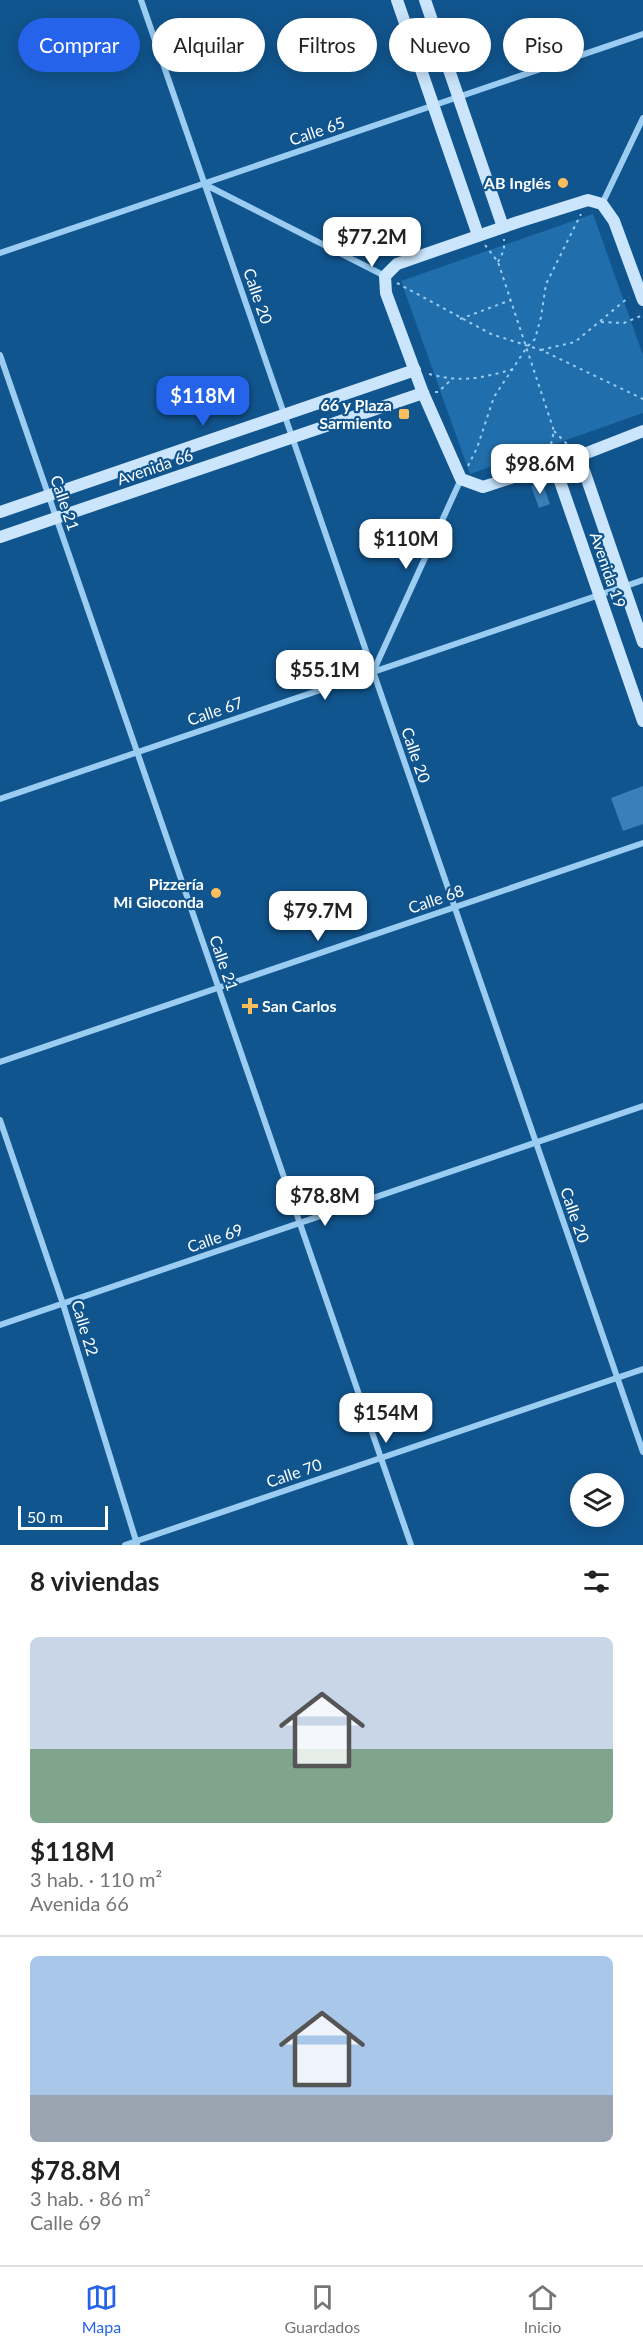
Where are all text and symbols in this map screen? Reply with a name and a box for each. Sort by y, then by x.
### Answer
chip: Comprar [18,18,140,72]
chip: Alquilar [152,18,265,72]
chip: Filtros [277,18,377,72]
chip: Nuevo [389,18,491,72]
chip: Piso [503,18,584,72]
street label: Calle 65 [287,112,347,149]
place label: AB Inglés [483,173,551,192]
marker: AB Inglés [556,176,570,190]
pin: $77.2M [323,217,421,268]
text: $77.2M [337,224,407,248]
street label: Calle 20 [240,266,277,326]
pin: $118M [161,376,245,427]
text: $118M [170,383,236,407]
place label: 66 y Plaza Sarmiento [319,395,392,432]
marker: 66 y Plaza Sarmiento [397,407,411,421]
pin: $98.6M [491,444,589,495]
street label: Avenida 66 [114,445,195,488]
text: $98.6M [505,451,575,475]
street label: Calle 21 [47,473,84,533]
pin: $110M [364,519,448,570]
text: $110M [373,526,439,550]
street label: Avenida 19 [587,529,630,610]
pin: $55.1M [276,650,374,701]
text: $55.1M [290,657,360,681]
street label: Calle 67 [185,692,245,729]
street label: Calle 20 [398,725,435,785]
place label: Pizzería Mi Gioconda [113,874,204,911]
street label: Calle 68 [406,880,466,917]
marker: Pizzería Mi Gioconda [209,886,223,900]
pin: $79.7M [269,891,367,942]
text: $79.7M [283,898,353,922]
street label: Calle 21 [206,933,243,993]
place label: San Carlos [262,996,337,1015]
marker: San Carlos [243,999,257,1013]
pin: $78.8M [276,1176,374,1227]
text: $78.8M [290,1183,360,1207]
street label: Calle 20 [557,1185,594,1245]
street label: Calle 69 [185,1219,245,1256]
street label: Calle 22 [68,1298,103,1358]
pin: $154M [344,1393,428,1444]
text: $154M [353,1400,419,1424]
street label: Calle 70 [264,1454,324,1491]
map controls [570,1473,624,1527]
button: layers [570,1473,624,1527]
scale bar [18,1503,108,1530]
text: 50 m [27,1507,63,1526]
text: 8 viviendas [30,1565,159,1597]
icon: filters [580,1565,613,1598]
icon: home [268,1676,376,1784]
text: $118M [30,1835,115,1867]
text: 3 hab. · 110 m² [30,1867,162,1891]
text: Avenida 66 [30,1891,129,1915]
icon: home [268,1995,376,2103]
text: $78.8M [30,2154,121,2186]
text: 3 hab. · 86 m² [30,2186,151,2210]
text: Calle 69 [30,2210,102,2234]
tab: Mapa [82,2281,121,2336]
tab: Guardados [284,2281,360,2336]
tab: Inicio [524,2281,561,2336]

